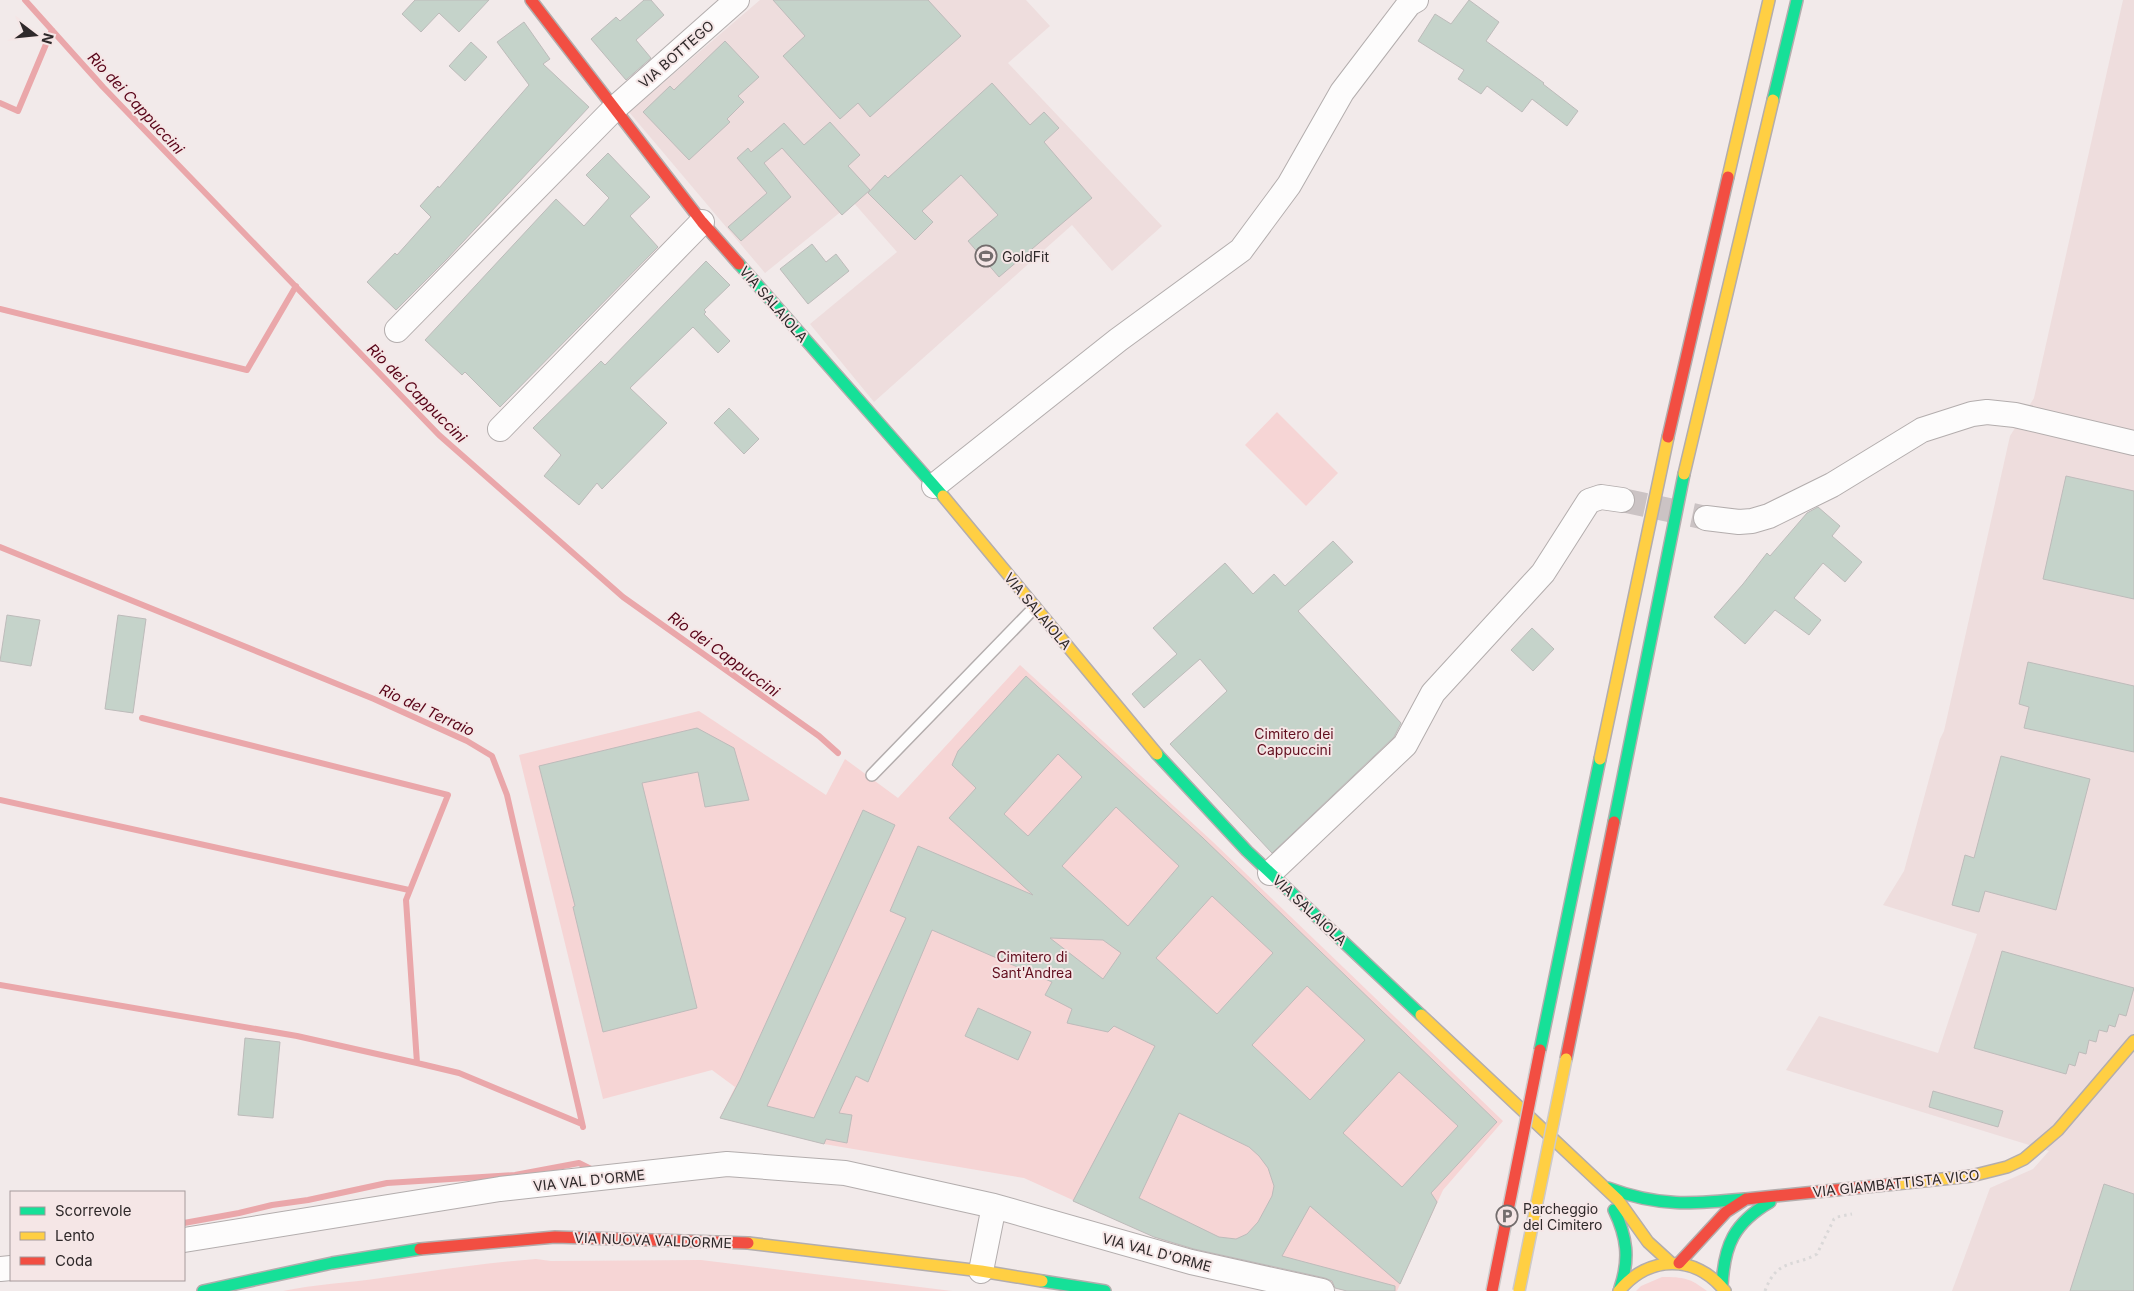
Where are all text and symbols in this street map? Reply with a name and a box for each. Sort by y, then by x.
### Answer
north arrow [10,10,60,60]
street label: VIA BOTTEGO [635,17,717,91]
text: N [38,31,58,46]
water label: Rio dei Cappuccini [84,48,189,158]
sports icon: GoldFit [974,244,998,268]
place label: GoldFit [1002,248,1049,265]
street label: VIA SALAIOLA [736,262,812,346]
water label: Rio dei Cappuccini [363,339,471,447]
street label: VIA SALAIOLA [1001,569,1075,653]
water label: Rio dei Cappuccini [665,607,784,701]
water label: Rio del Terraio [377,680,477,740]
park label: Cimitero dei Cappuccini [1254,725,1334,758]
street label: VIA SALAIOLA [1269,871,1351,949]
park label: Cimitero di Sant'Andrea [992,948,1072,981]
street label: VIA VAL D'ORME [532,1166,646,1194]
street label: VIA GIAMBATTISTA VICO [1812,1166,1980,1200]
legend [10,1191,185,1281]
place label: Parcheggio del Cimitero [1523,1200,1602,1233]
text: Scorrevole [55,1201,131,1220]
parking icon: Parcheggio del Cimitero [1495,1204,1519,1228]
text: Lento [55,1226,95,1245]
street label: VIA NUOVA VALDORME [574,1229,732,1251]
street label: VIA VAL D'ORME [1101,1229,1213,1275]
text: Coda [55,1251,93,1270]

